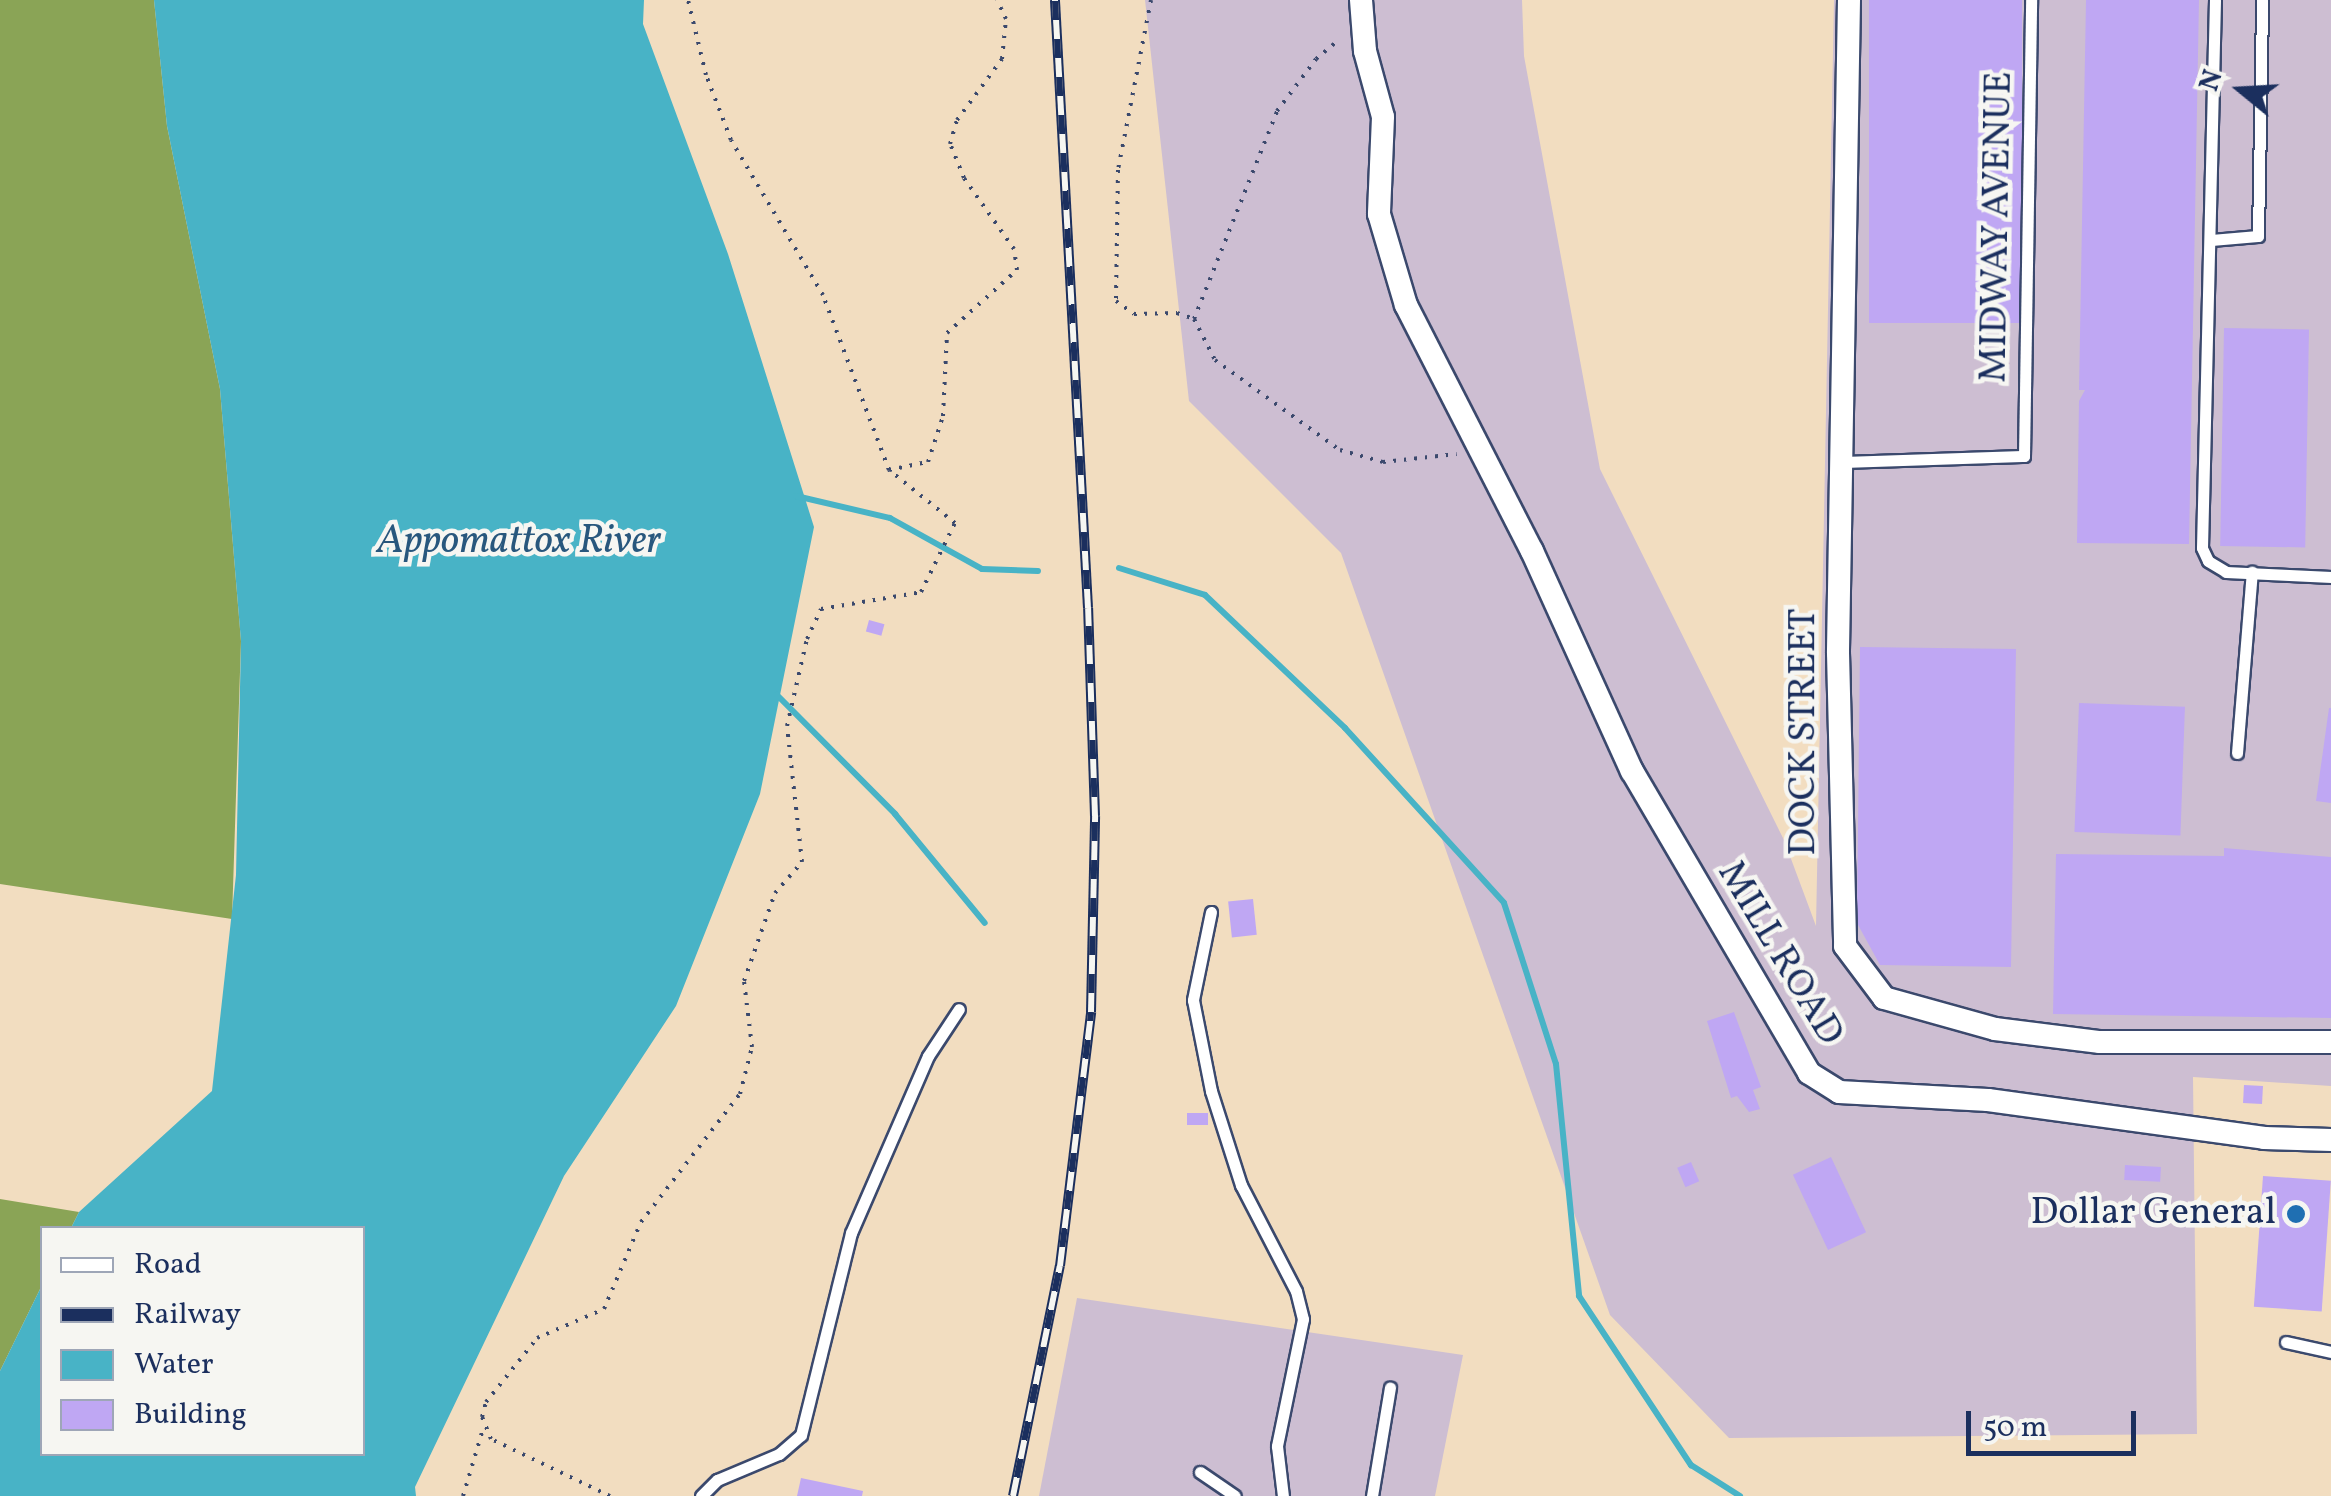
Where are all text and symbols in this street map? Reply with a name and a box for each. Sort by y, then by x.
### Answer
north arrow [2191,40,2291,140]
text: N [2190,65,2234,96]
street label: MIDWAY AVENUE [1972,70,2024,384]
water label: Appomattox River [377,518,661,566]
street label: DOCK STREET [1782,608,1828,856]
street label: MILL ROAD [1706,854,1852,1054]
place label: Dollar General [2031,1191,2276,1237]
marker: Dollar General [2285,1203,2307,1225]
legend [40,1226,365,1456]
text: Road [134,1244,202,1286]
text: Railway [134,1294,241,1336]
text: Water [134,1344,214,1386]
scale bar [1971,1391,2141,1453]
text: Building [134,1394,247,1436]
text: 50 m [1983,1407,2047,1449]

